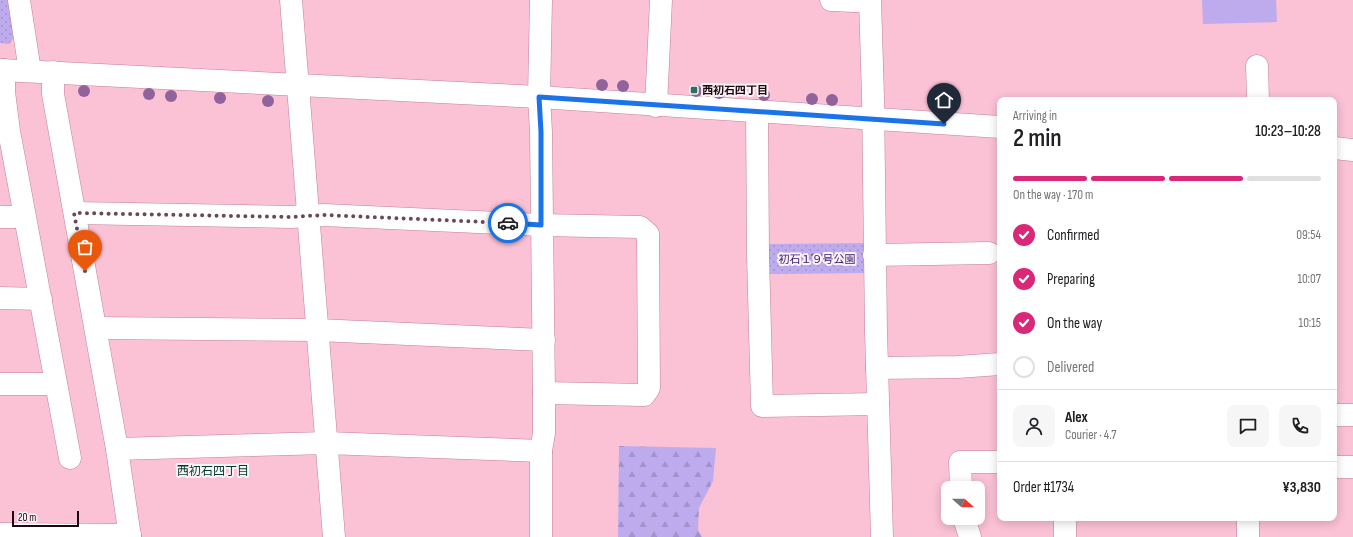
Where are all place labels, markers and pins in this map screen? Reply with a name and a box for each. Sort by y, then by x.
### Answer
pin [927,83,961,124]
place label: 西初石四丁目 [702,84,768,97]
marker: 西初石四丁目 [689,85,699,95]
pin [68,230,102,271]

